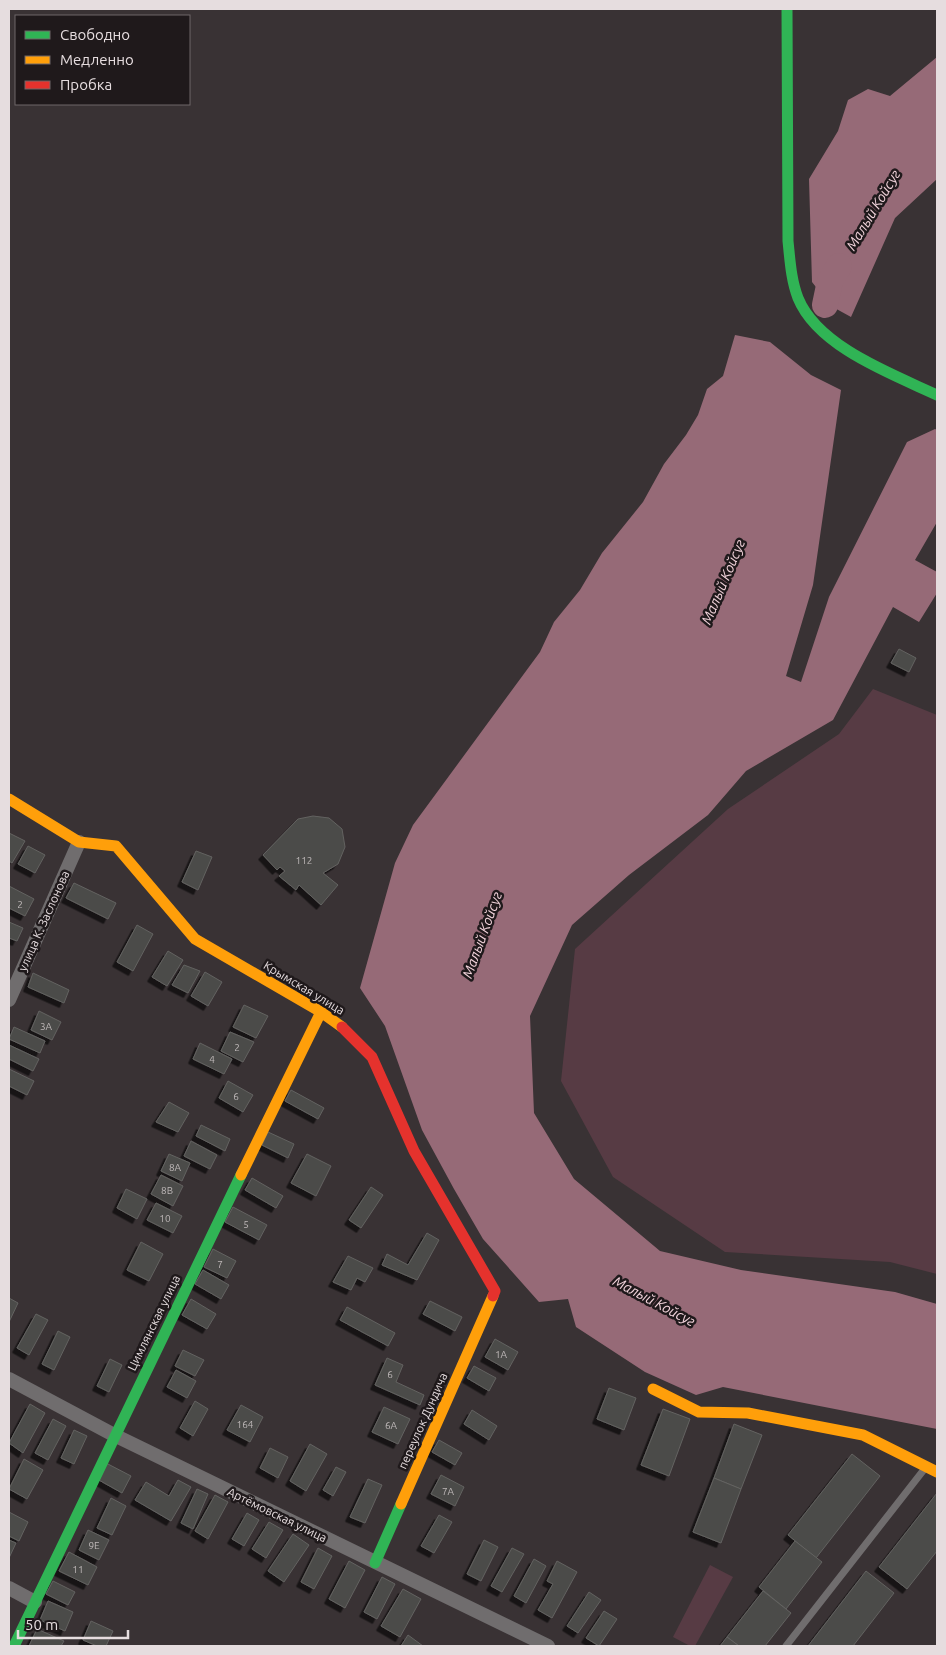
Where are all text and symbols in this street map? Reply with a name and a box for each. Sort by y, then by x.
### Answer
legend [15,15,190,105]
text: Свободно [60,26,130,43]
text: Медленно [60,51,134,68]
text: Пробка [60,76,112,93]
water label: Малый Койсуг [843,167,903,253]
water label: Малый Койсуг [698,537,748,627]
house number: 112 [296,855,312,866]
street label: улица К. Заслонова [16,869,72,973]
water label: Малый Койсуг [459,890,505,980]
house number: 2 [17,899,23,910]
street label: Крымская улица [262,958,347,1017]
house number: 3А [40,1021,53,1032]
house number: 2 [234,1042,240,1053]
house number: 4 [209,1054,215,1065]
house number: 6 [233,1091,239,1102]
house number: 8А [169,1162,182,1173]
house number: 8В [161,1185,173,1196]
house number: 10 [159,1213,171,1224]
house number: 5 [243,1219,249,1230]
house number: 7 [217,1259,223,1270]
street label: Цимлянская улица [125,1273,182,1373]
water label: Малый Койсуг [610,1273,698,1329]
house number: 1А [495,1349,508,1360]
house number: 6 [387,1369,393,1380]
street label: переулок Дундича [395,1371,450,1471]
house number: 164 [237,1419,254,1430]
house number: 6А [385,1420,398,1431]
street label: Артёмовская улица [225,1485,329,1544]
house number: 7А [442,1486,455,1497]
house number: 9Е [88,1540,100,1551]
house number: 11 [72,1564,84,1575]
scale bar [18,1608,128,1640]
text: 50 m [25,1616,58,1633]

